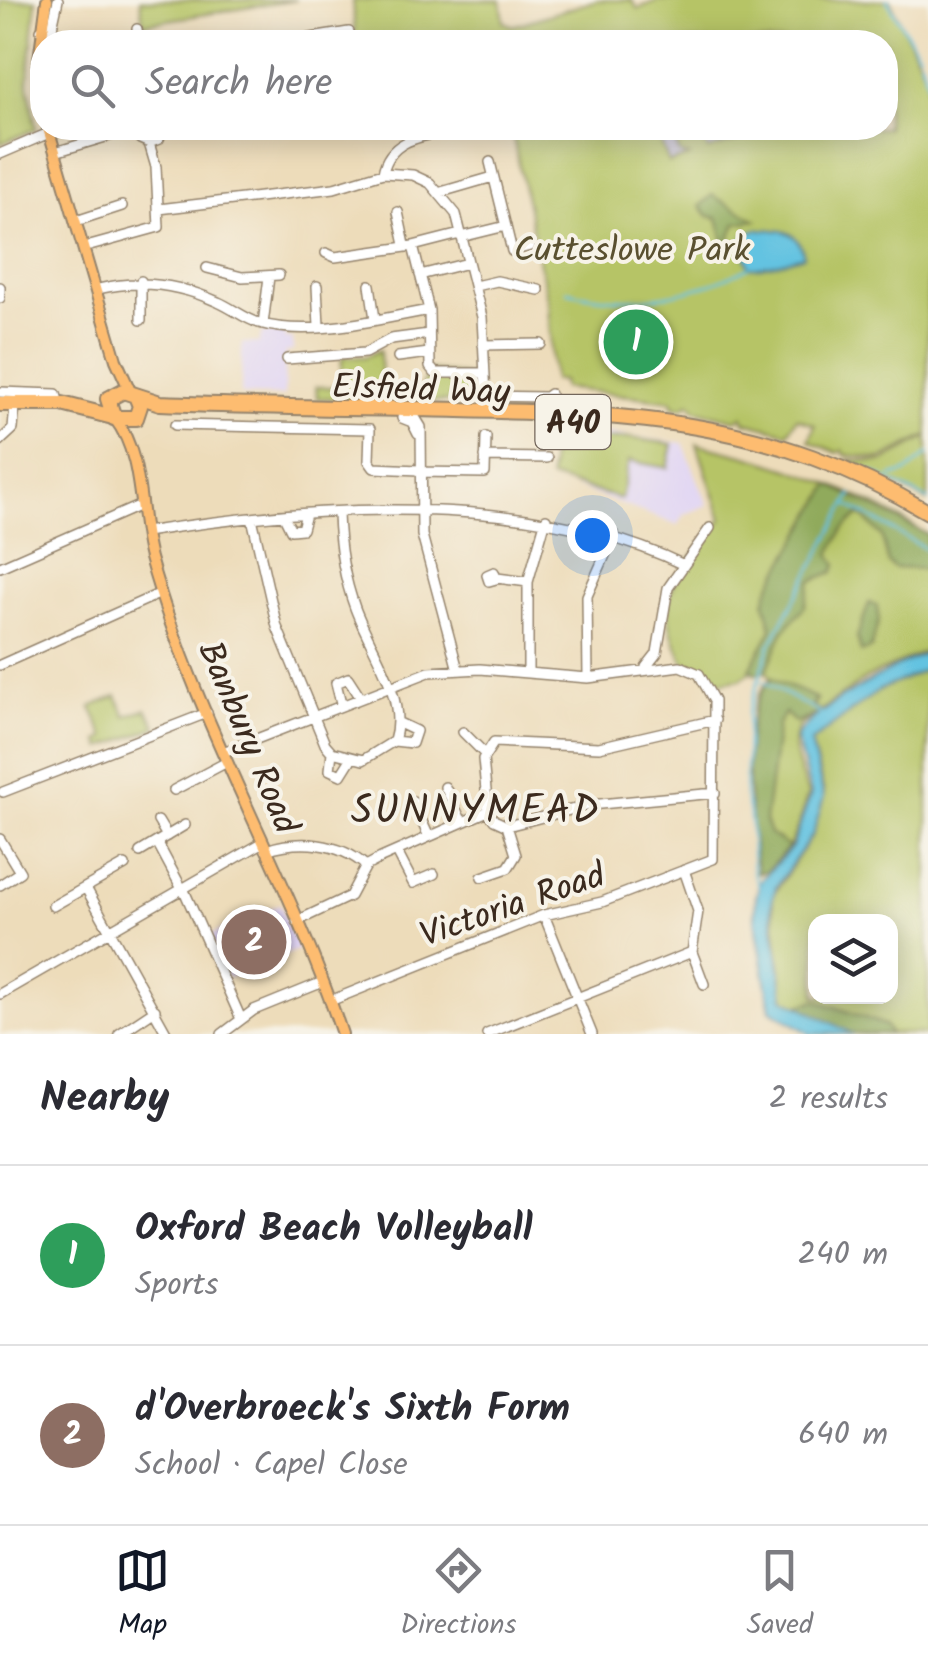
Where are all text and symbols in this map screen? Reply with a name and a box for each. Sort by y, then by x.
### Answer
search box [30,30,898,140]
text: Search here [145,55,332,115]
icon: search [65,58,120,113]
park label: Cutteslowe Park [514,224,751,280]
pin: 1 [604,304,668,380]
street label: Elsfield Way [331,360,512,422]
road number: A40 [536,395,610,449]
your location [567,510,618,561]
street label: Banbury Road [180,633,313,845]
district label: SUNNYMEAD [351,780,601,844]
street label: Victoria Road [413,849,615,965]
pin: 2 [222,904,286,980]
map controls [808,914,898,1004]
button: layers [808,914,898,1004]
text: Nearby [40,1066,169,1133]
text: 2 results [769,1074,888,1125]
text: Oxford Beach Volleyball [135,1200,533,1260]
text: 1 [68,1230,77,1281]
text: 240 m [797,1230,888,1281]
text: Sports [135,1260,218,1311]
text: d'Overbroeck's Sixth Form [135,1380,570,1440]
text: 2 [63,1410,82,1461]
text: 640 m [798,1410,888,1461]
text: School · Capel Close [135,1440,408,1491]
tab: Map [115,1543,170,1648]
tab: Directions [400,1543,516,1648]
tab: Saved [747,1543,813,1648]

